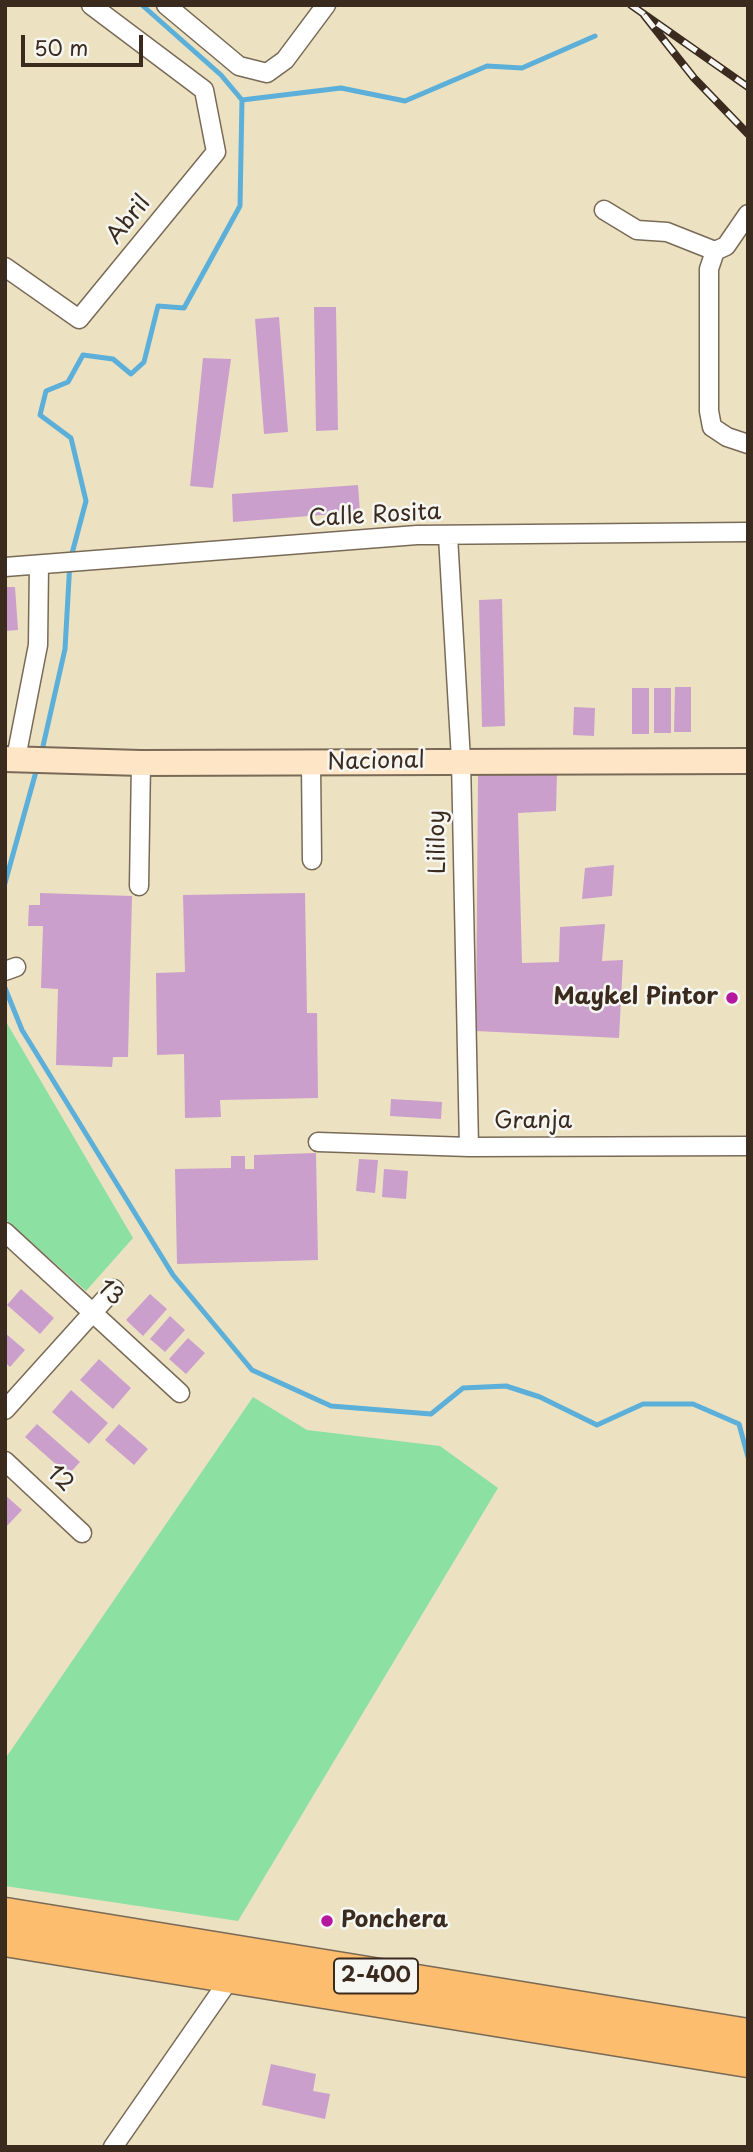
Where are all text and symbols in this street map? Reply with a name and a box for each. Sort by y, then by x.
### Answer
scale bar [24,21,147,65]
text: 50 m [34,31,88,63]
street label: Abril [101,190,157,250]
street label: Calle Rosita [308,499,442,533]
street label: Nacional [327,747,425,777]
street label: Lililoy [424,810,452,874]
place label: Maykel Pintor [553,984,718,1012]
marker: Maykel Pintor [724,990,740,1006]
street label: Granja [494,1108,572,1136]
street label: 13 [91,1274,129,1312]
street label: 12 [41,1460,79,1498]
place label: Ponchera [341,1907,448,1935]
marker: Ponchera [319,1913,335,1929]
road number: 2-400 [334,1958,418,1994]

